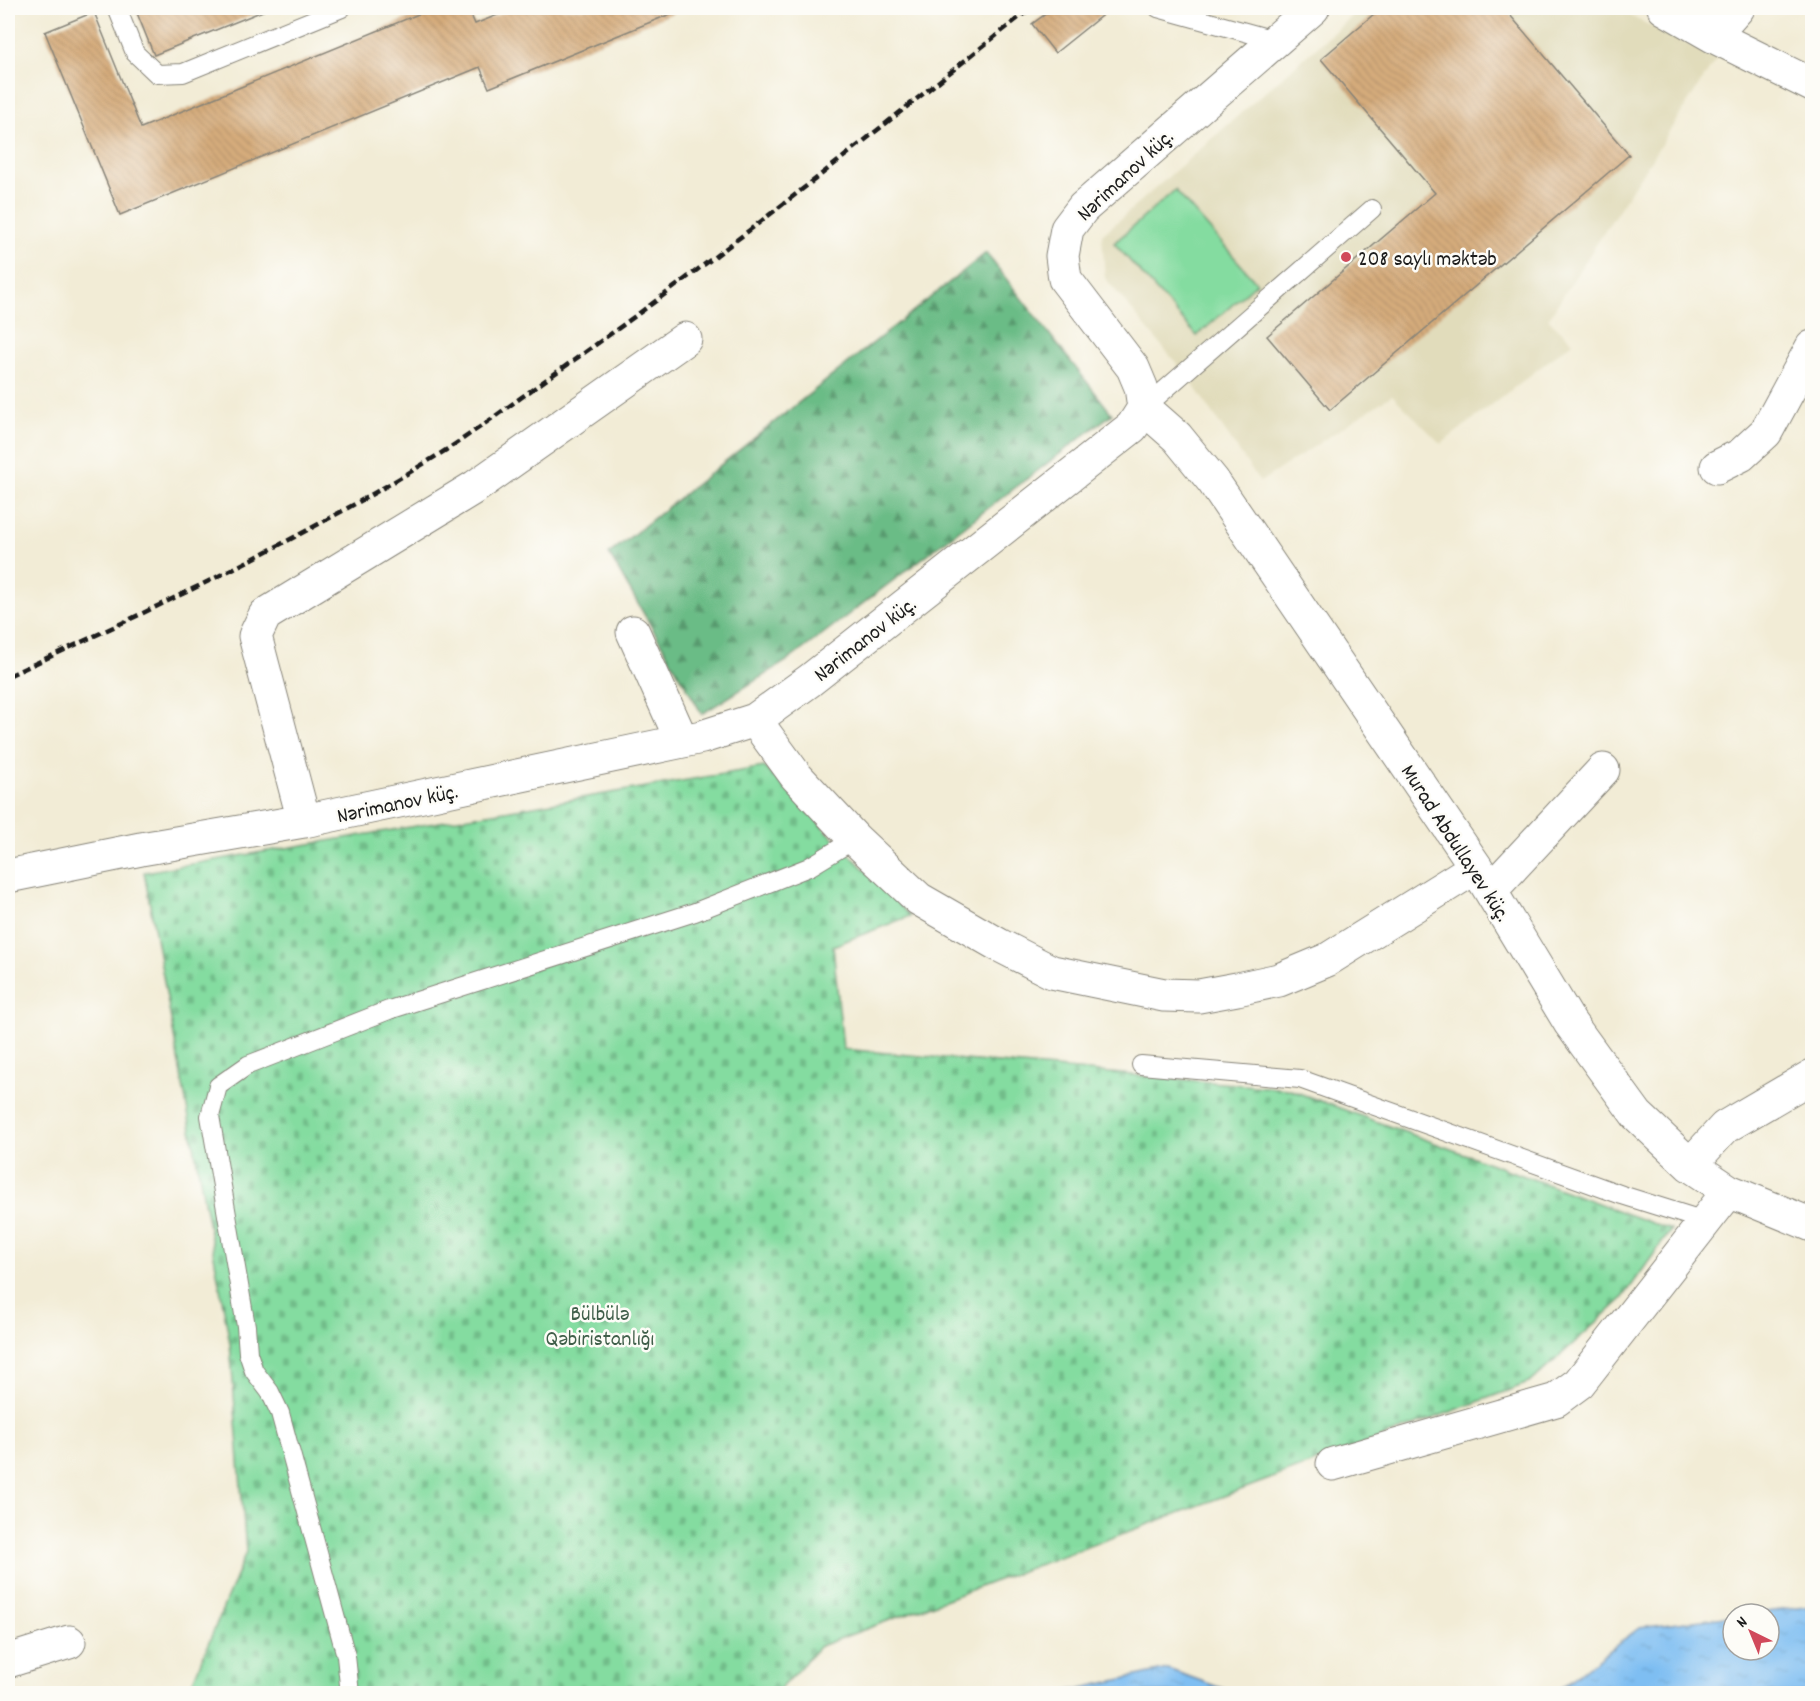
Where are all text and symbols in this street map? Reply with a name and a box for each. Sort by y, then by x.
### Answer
street label: Nərimanov küç. [1071,123,1182,230]
place label: 208 saylı məktəb [1358,245,1497,276]
marker: 208 saylı məktəb [1339,250,1353,264]
street label: Nərimanov küç. [808,591,924,691]
street label: Murad Abdullayev küç. [1391,759,1517,929]
street label: Nərimanov küç. [334,777,461,833]
park label: Bülbülə Qəbiristanlığı [546,1300,654,1356]
north arrow [1721,1602,1781,1662]
text: N [1732,1612,1753,1634]

